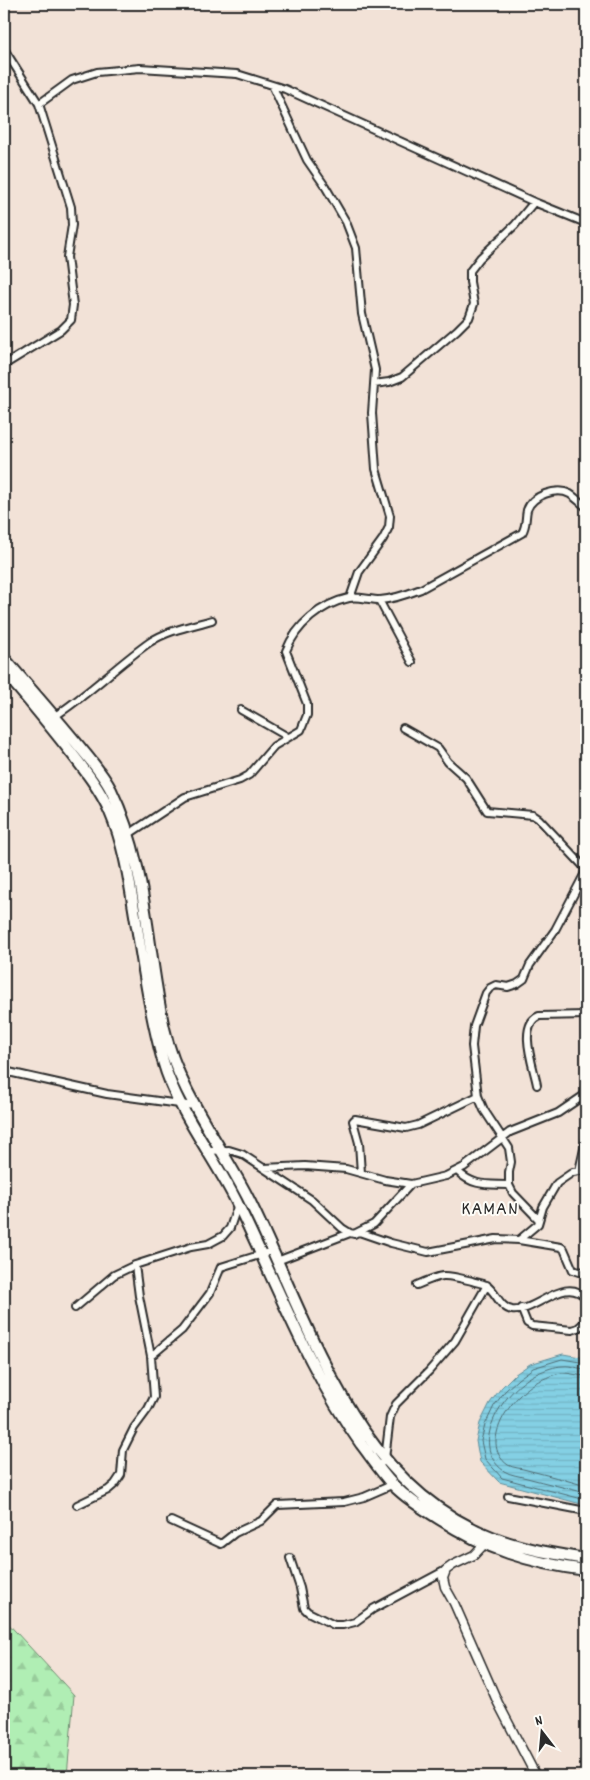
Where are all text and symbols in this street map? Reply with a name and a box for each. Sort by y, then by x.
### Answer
district label: KAMAN [461,1196,519,1224]
north arrow [518,1708,568,1758]
text: N [533,1711,545,1732]

